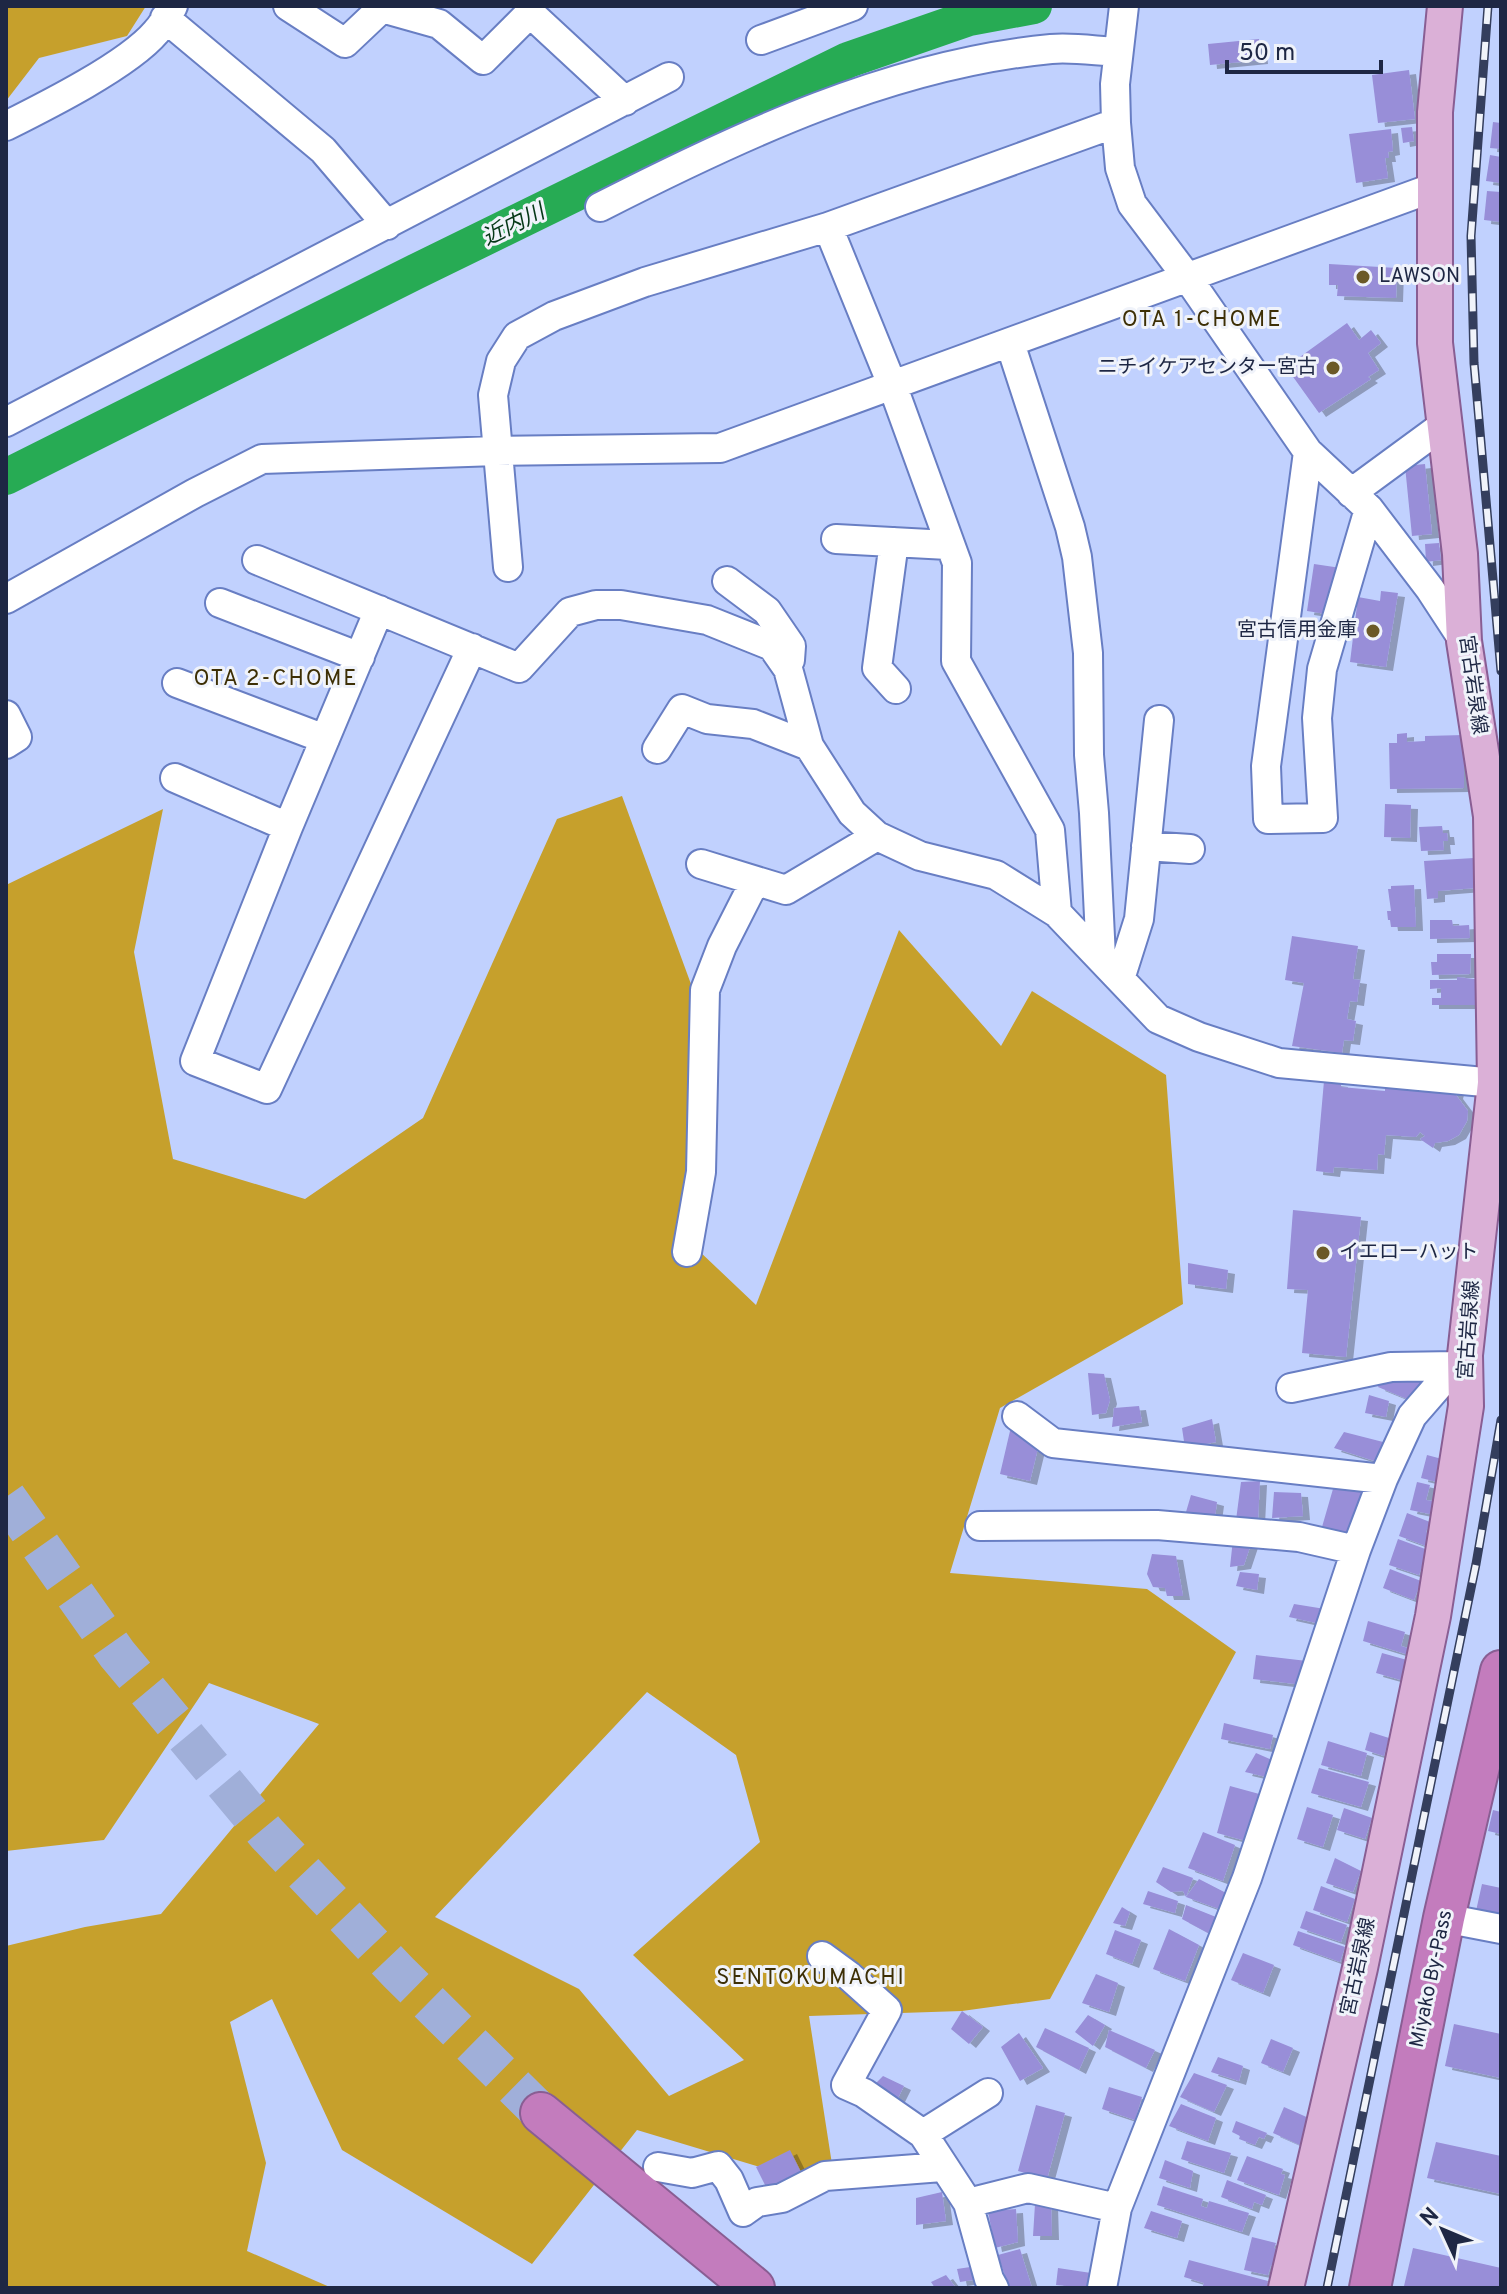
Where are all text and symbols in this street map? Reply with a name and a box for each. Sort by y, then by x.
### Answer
scale bar [1227,24,1381,74]
text: 50 m [1239,39,1295,69]
water label: 近内川 [478,199,551,253]
place label: LAWSON [1379,264,1460,290]
marker: LAWSON [1354,268,1372,286]
district label: OTA 1-CHOME [1122,307,1282,334]
place label: ニチイケアセンター宮古 [1097,355,1317,381]
marker: ニチイケアセンター宮古 [1324,359,1342,377]
place label: 宮古信用金庫 [1237,618,1357,644]
marker: 宮古信用金庫 [1364,622,1382,640]
street label: 宮古岩泉線 [1452,634,1492,736]
district label: OTA 2-CHOME [194,666,358,693]
place label: イエローハット [1339,1240,1478,1266]
marker: イエローハット [1314,1244,1332,1262]
street label: 宮古岩泉線 [1454,1279,1486,1381]
street label: Miyako By-Pass [1405,1908,1459,2050]
street label: 宮古岩泉線 [1336,1915,1382,2019]
district label: SENTOKUMACHI [716,1965,906,1992]
north arrow [1403,2190,1483,2270]
text: N [1415,2203,1446,2233]

